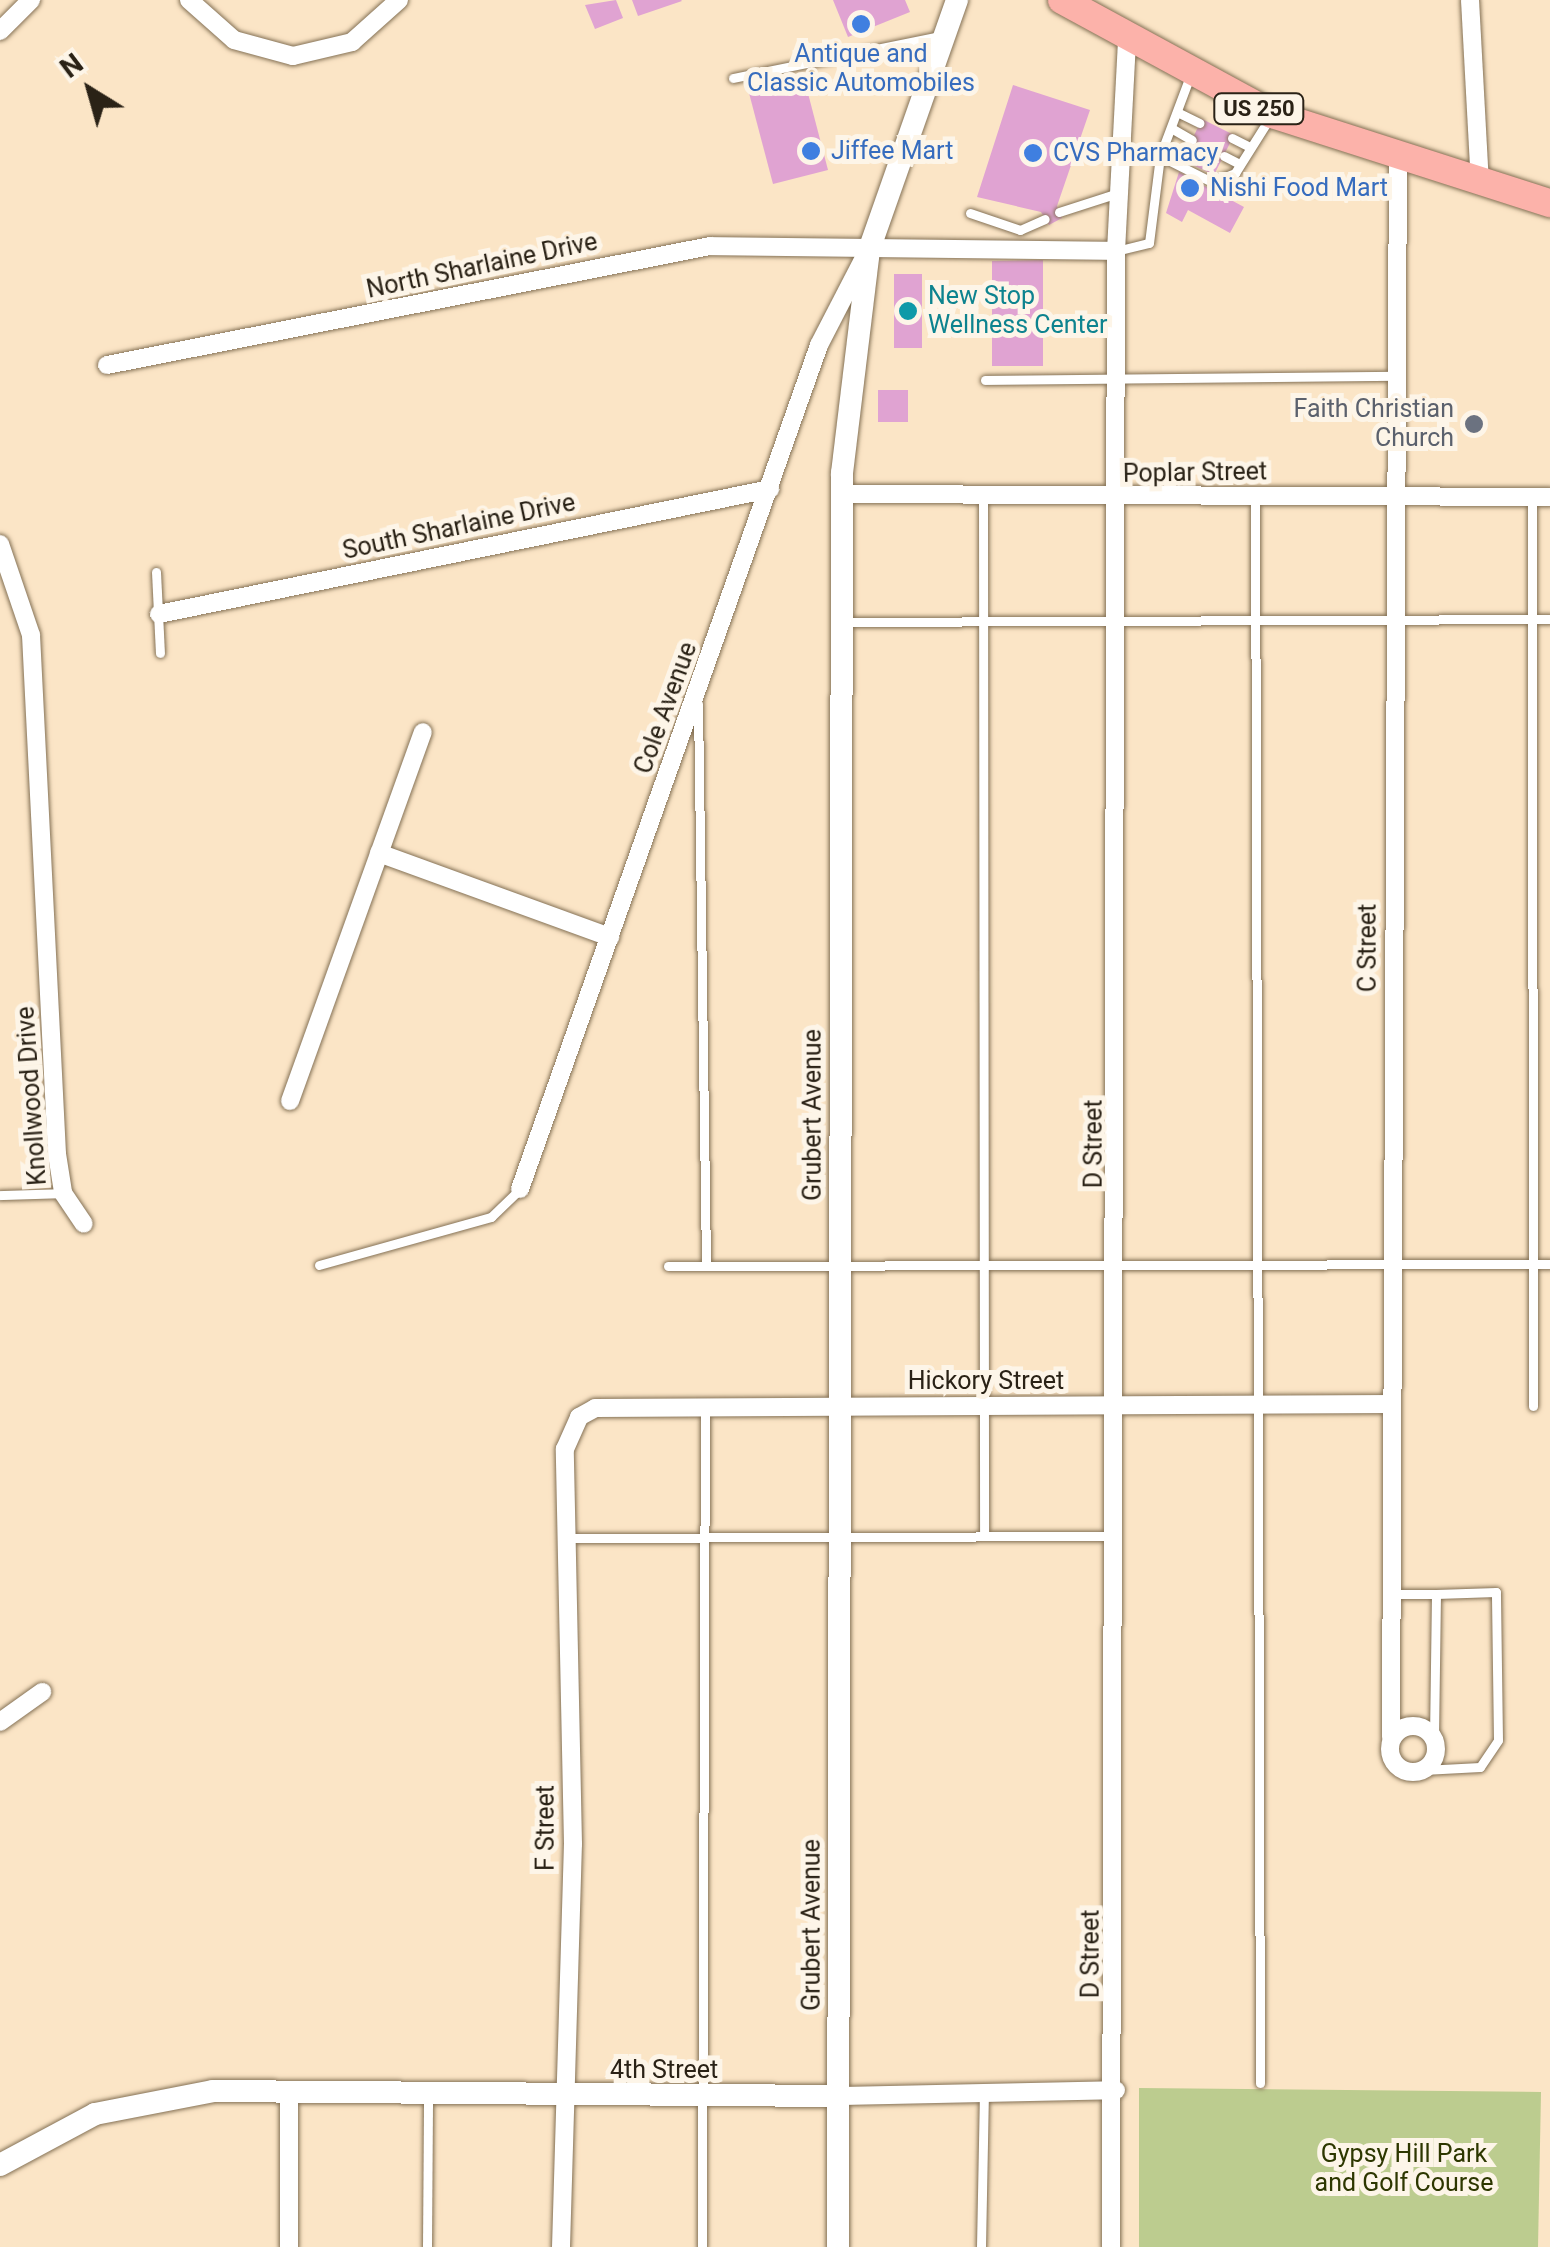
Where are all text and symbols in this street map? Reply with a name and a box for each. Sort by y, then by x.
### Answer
marker: Antique and Classic Automobiles [850,13,872,35]
north arrow [40,40,140,140]
place label: Antique and Classic Automobiles [747,40,975,99]
text: N [54,47,89,85]
road number: US 250 [1212,92,1306,126]
place label: Jiffee Mart [831,136,953,166]
place label: CVS Pharmacy [1053,138,1218,168]
marker: Jiffee Mart [800,140,822,162]
marker: CVS Pharmacy [1022,142,1044,164]
place label: Nishi Food Mart [1210,173,1388,203]
marker: Nishi Food Mart [1179,177,1201,199]
street label: North Sharlaine Drive [364,227,600,305]
place label: New Stop Wellness Center [928,282,1108,341]
marker: New Stop Wellness Center [897,300,919,322]
place label: Faith Christian Church [1294,395,1454,454]
marker: Faith Christian Church [1463,413,1485,435]
street label: Poplar Street [1123,457,1267,489]
street label: South Sharlaine Drive [340,488,578,566]
street label: Cole Avenue [628,638,704,778]
street label: C Street [1353,904,1383,992]
street label: Knollwood Drive [11,1005,53,1187]
street label: Grubert Avenue [798,1029,828,1201]
street label: D Street [1079,1100,1109,1188]
street label: Hickory Street [908,1366,1064,1396]
street label: F Street [531,1785,561,1871]
street label: Grubert Avenue [797,1839,827,2011]
street label: D Street [1076,1910,1106,1998]
street label: 4th Street [610,2055,718,2085]
park label: Gypsy Hill Park and Golf Course [1315,2140,1493,2199]

